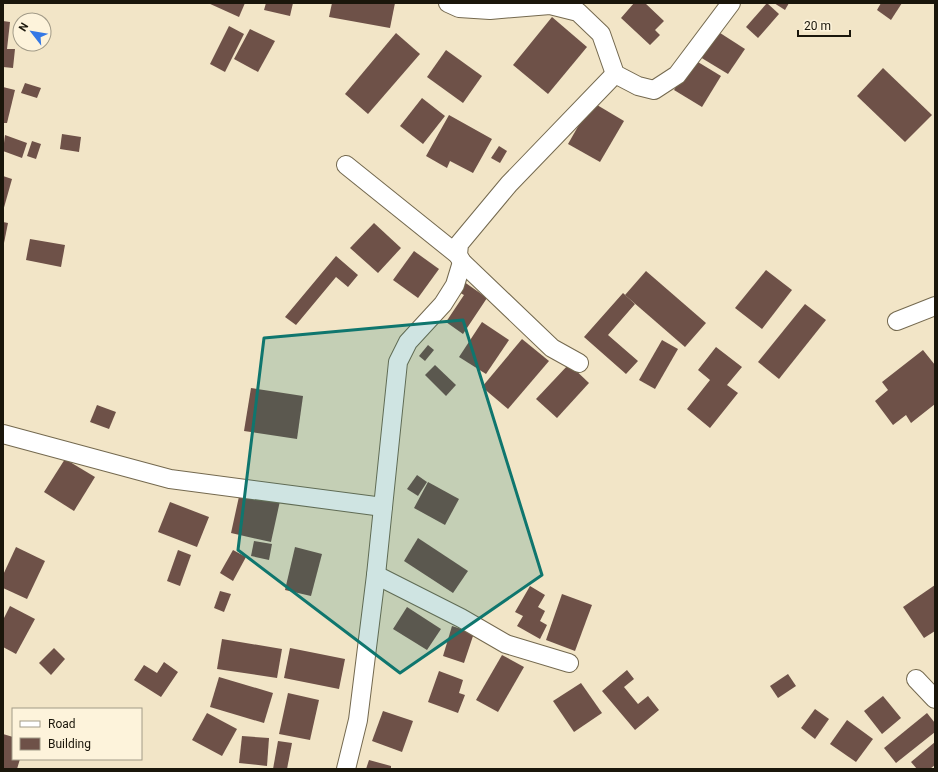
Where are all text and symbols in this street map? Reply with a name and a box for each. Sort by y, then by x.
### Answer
north arrow [12,12,52,52]
scale bar [798,12,850,38]
text: 20 m [804,19,831,33]
text: N [16,20,32,34]
legend [12,708,142,760]
text: Road [48,717,76,731]
text: Building [48,737,91,751]

